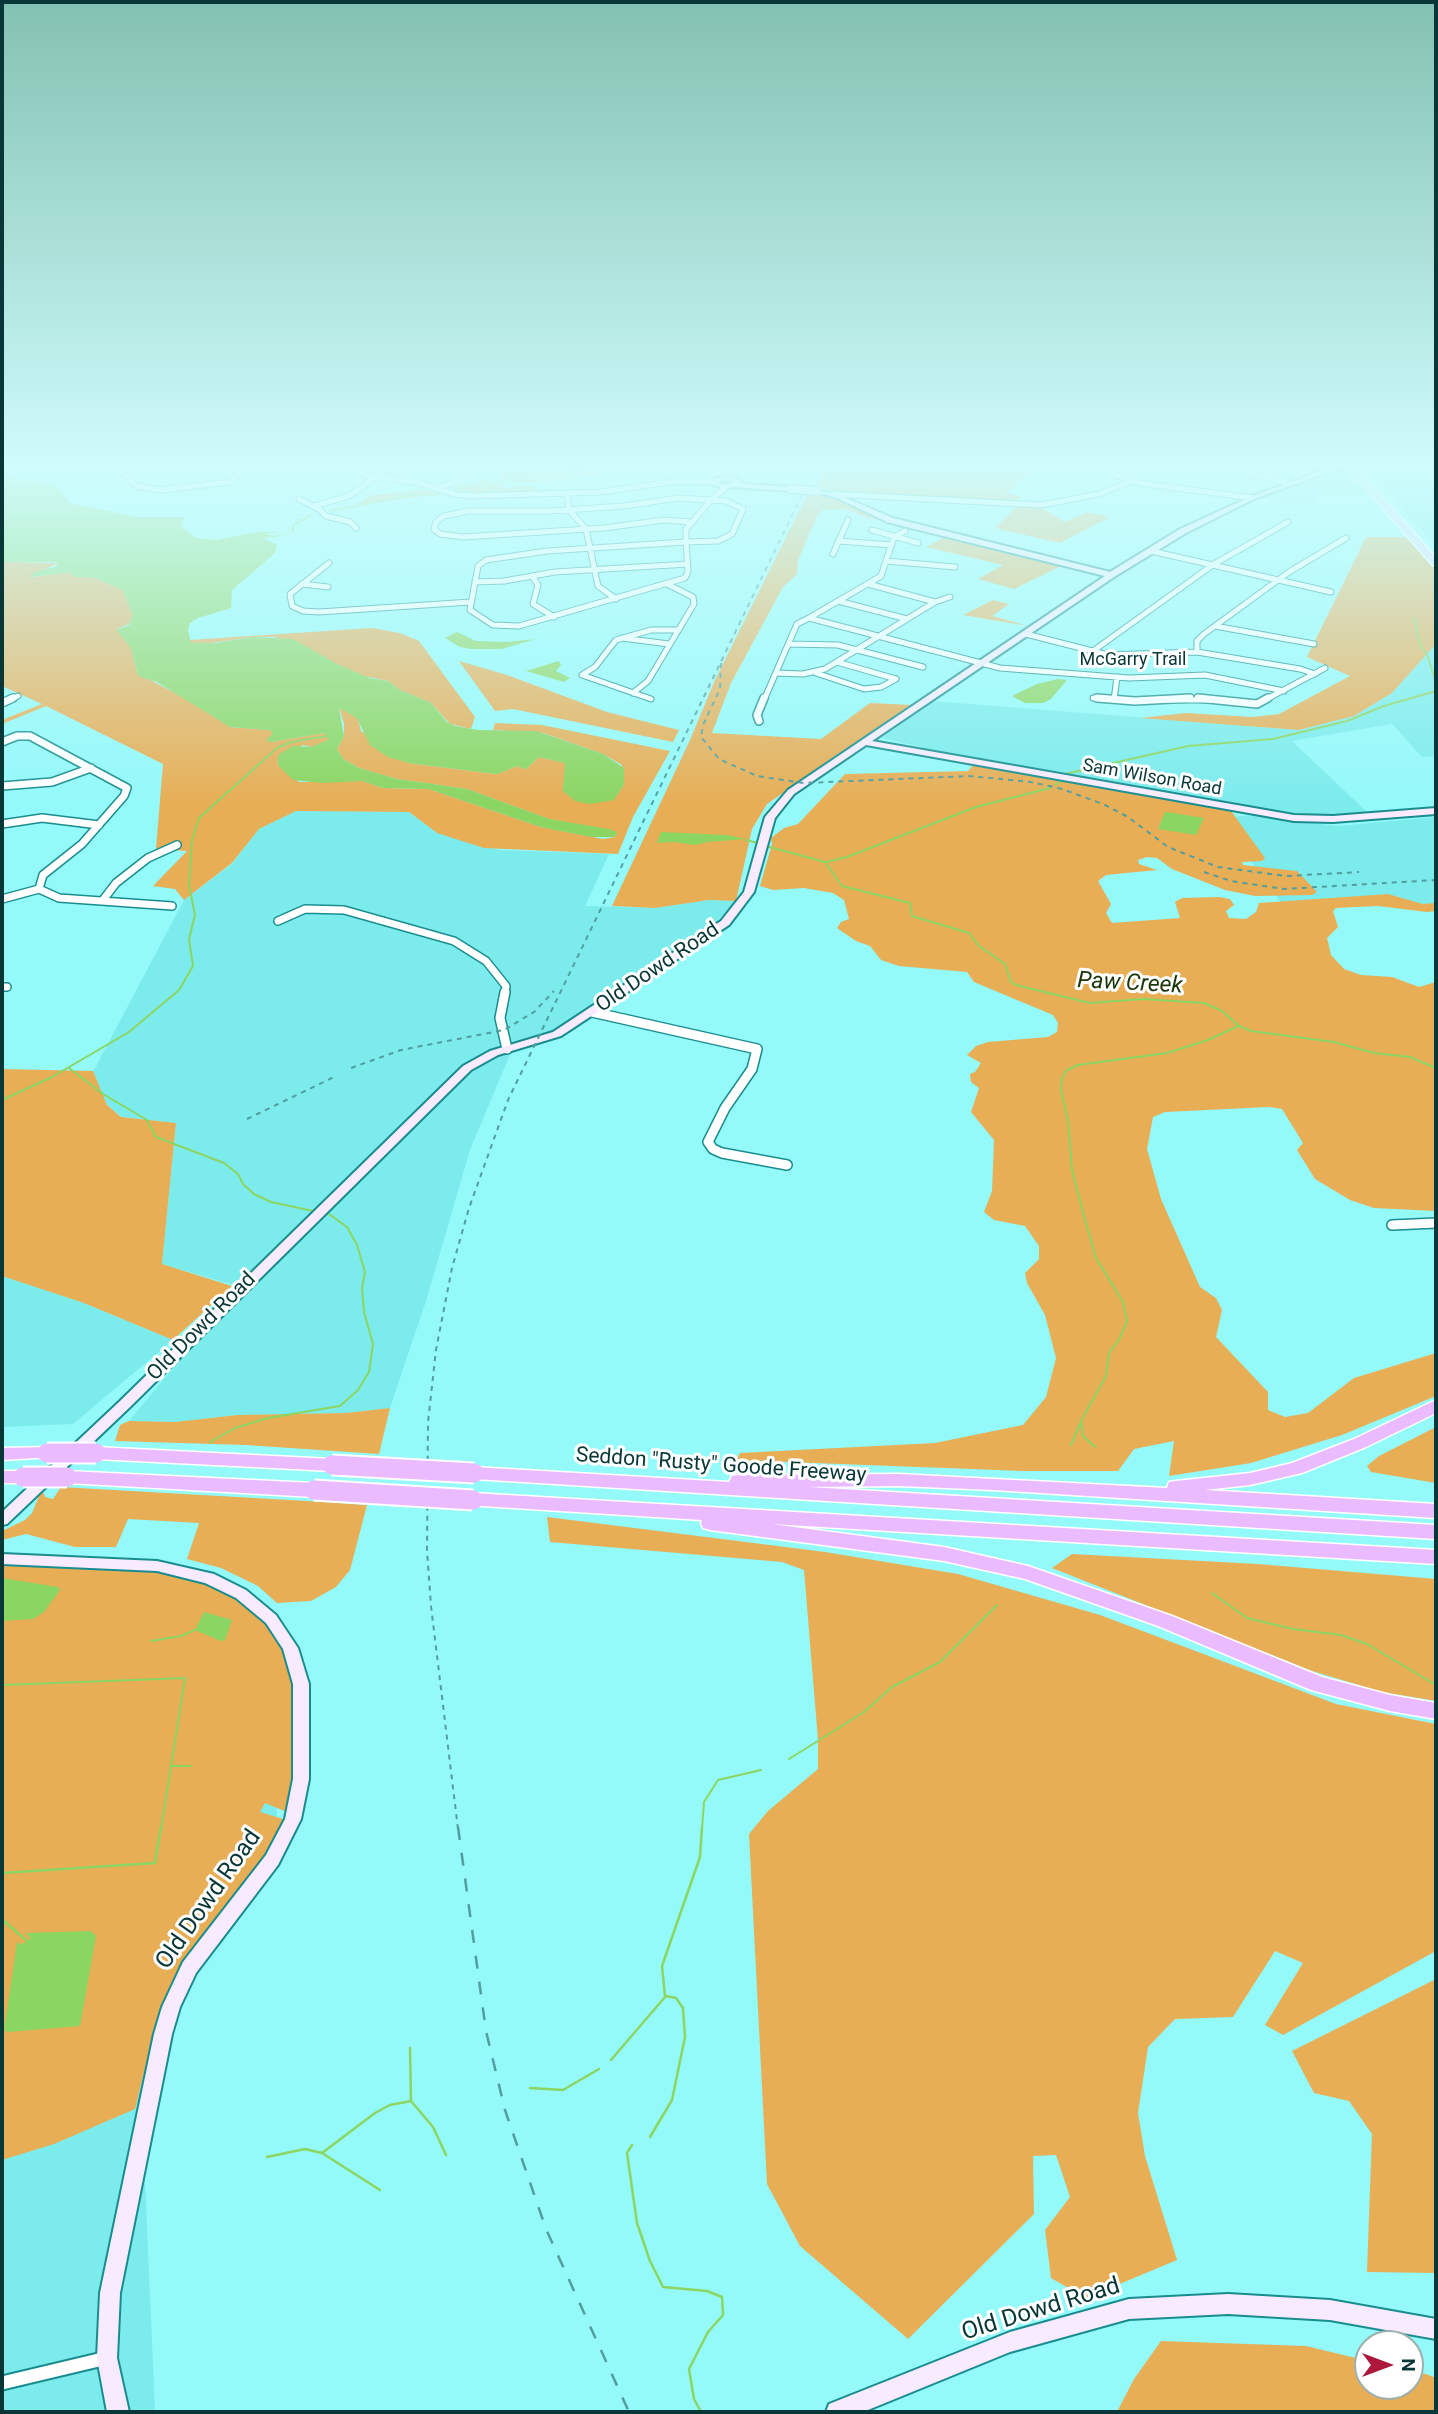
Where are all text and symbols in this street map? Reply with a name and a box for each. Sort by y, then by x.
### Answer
street label: McGarry Trail [1080,649,1186,671]
street label: Sam Wilson Road [1081,755,1223,801]
street label: Old Dowd Road [592,917,724,1019]
water label: Paw Creek [1077,967,1183,1001]
street label: Old Dowd Road [142,1267,262,1387]
street label: Seddon "Rusty" Goode Freeway [575,1443,867,1489]
street label: Old Dowd Road [150,1825,268,1975]
street label: Old Dowd Road [958,2272,1124,2348]
north arrow [1354,2330,1424,2400]
text: N [1397,2358,1420,2372]

